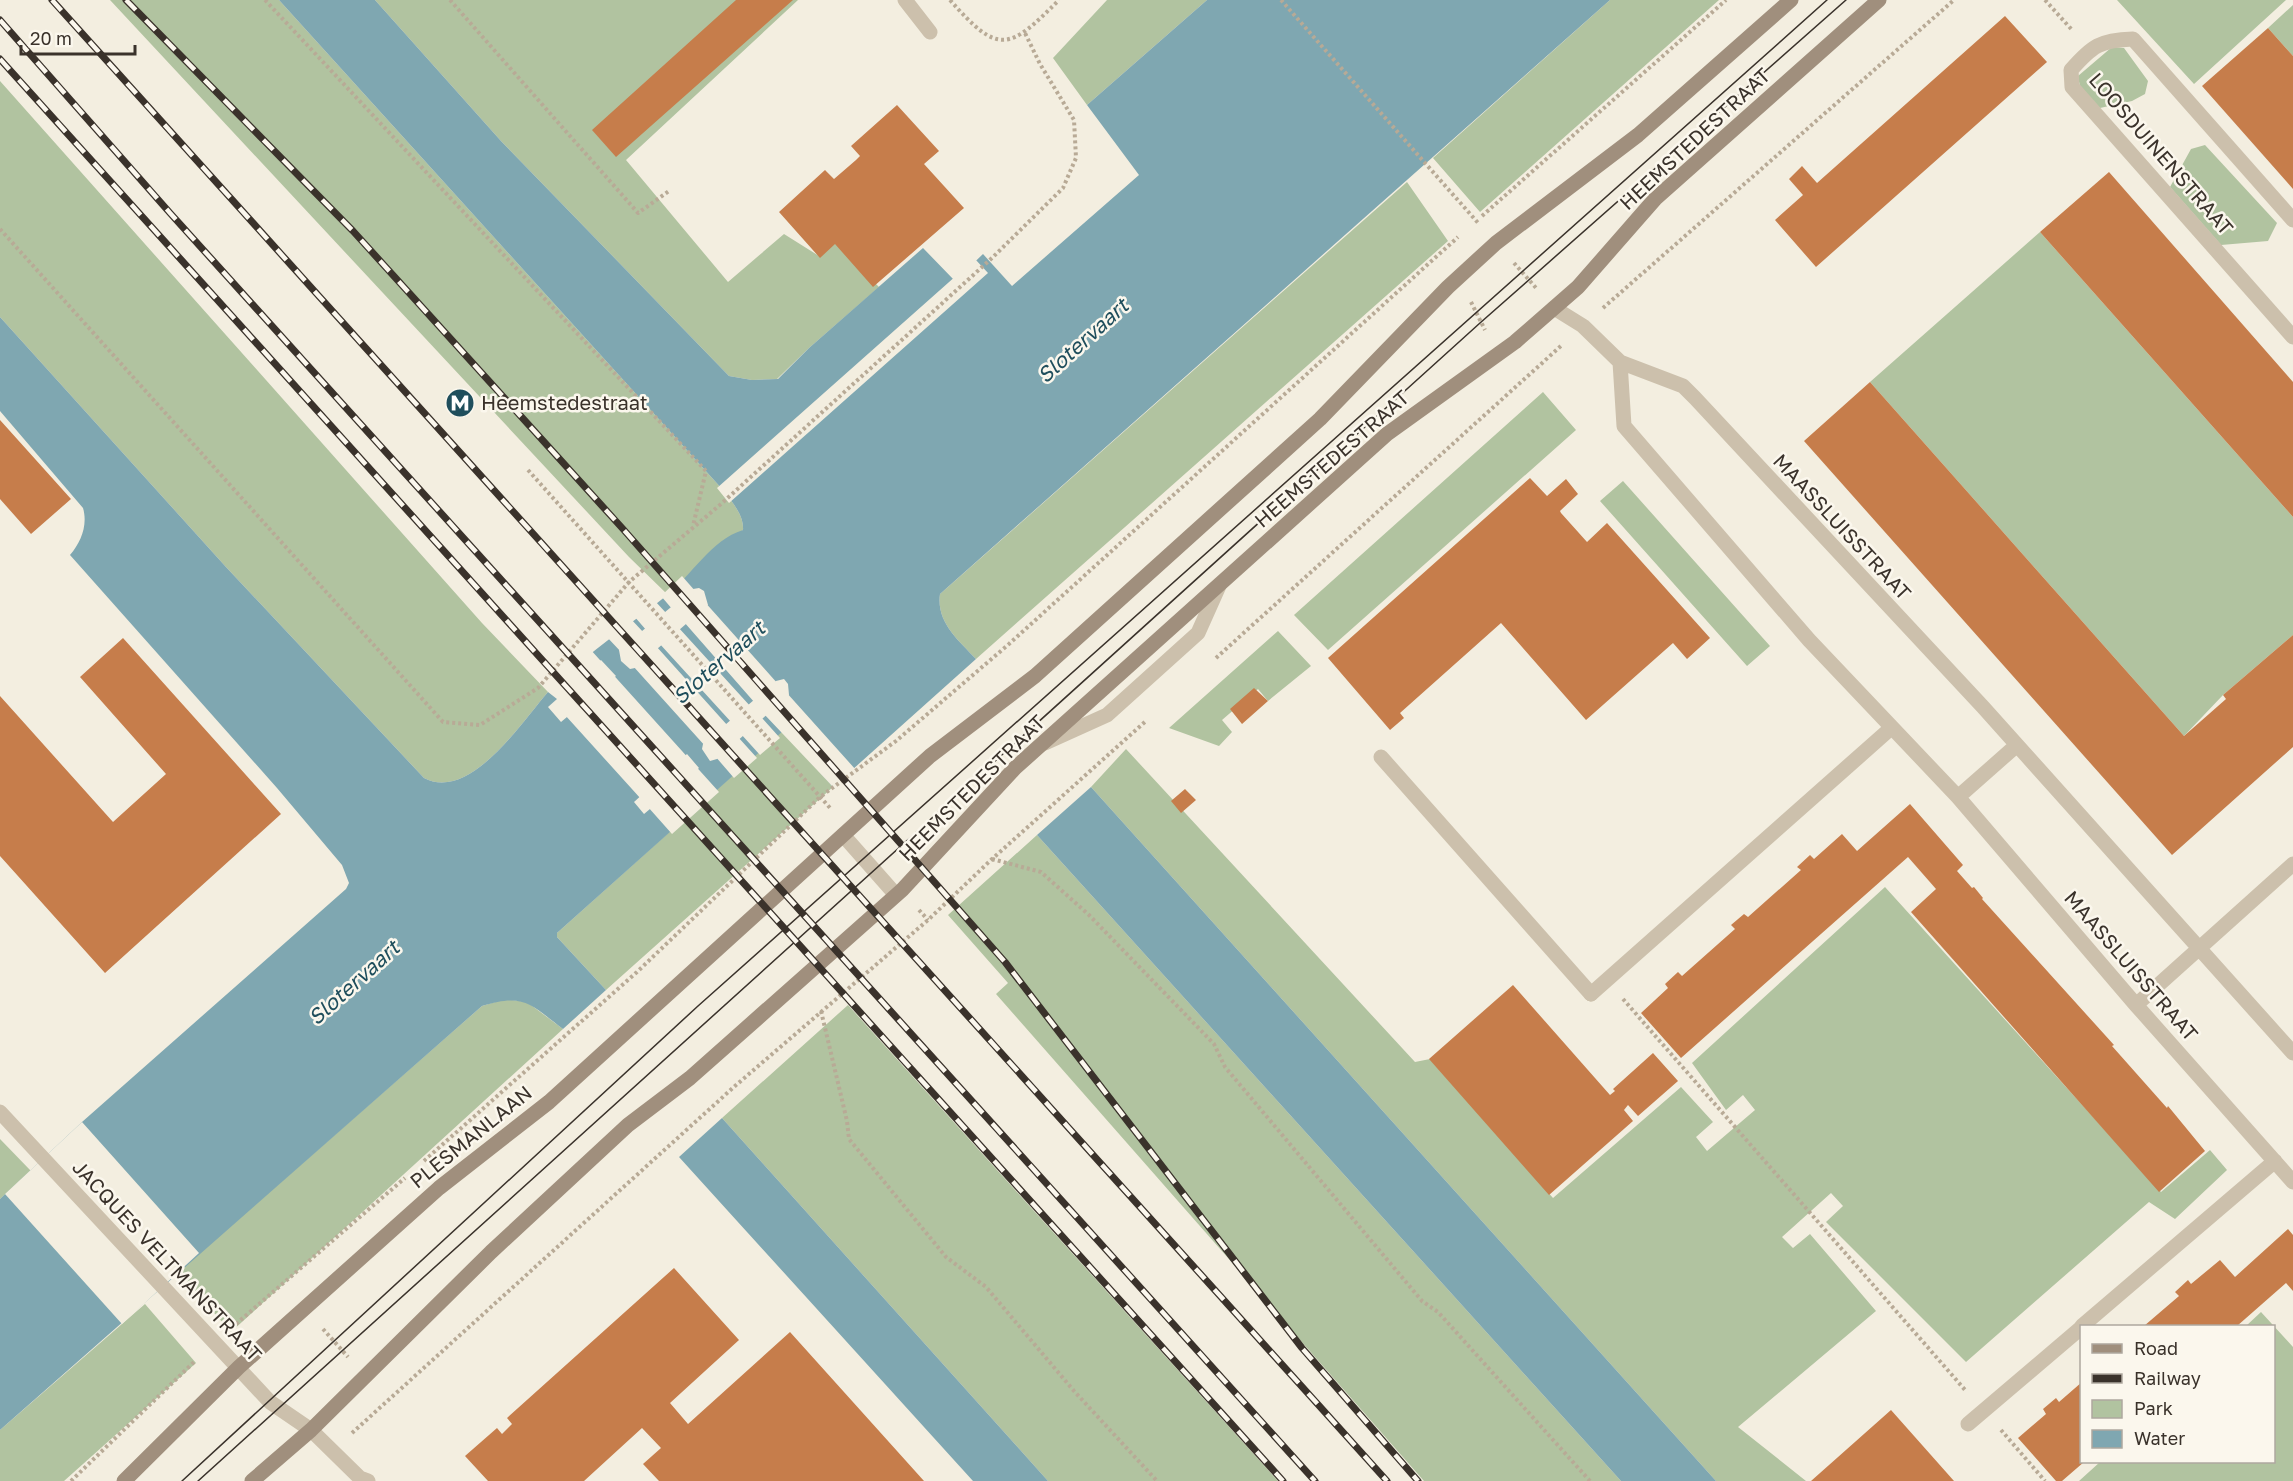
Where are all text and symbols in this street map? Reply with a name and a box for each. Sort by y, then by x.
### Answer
scale bar [21,18,135,56]
text: 20 m [30,27,72,49]
street label: HEEMSTEDESTRAAT [1614,62,1774,214]
street label: LOOSDUINENSTRAAT [2085,67,2239,239]
water label: Slotervaart [1031,291,1135,388]
street label: HEEMSTEDESTRAAT [1249,385,1413,532]
metro station icon: Heemstedestraat [444,387,476,419]
place label: Heemstedestraat [481,390,648,414]
street label: MAASSLUISSTRAAT [1769,448,1917,604]
water label: Slotervaart [667,613,772,709]
street label: HEEMSTEDESTRAAT [893,709,1049,865]
street label: MAASSLUISSTRAAT [2060,885,2203,1045]
water label: Slotervaart [302,933,406,1030]
street label: PLESMANLAAN [405,1080,536,1193]
street label: JACQUES VELTMANSTRAAT [68,1155,267,1366]
legend [2080,1325,2275,1463]
text: Road [2134,1337,2178,1359]
text: Railway [2134,1367,2201,1389]
text: Park [2134,1397,2173,1419]
text: Water [2134,1427,2185,1449]

